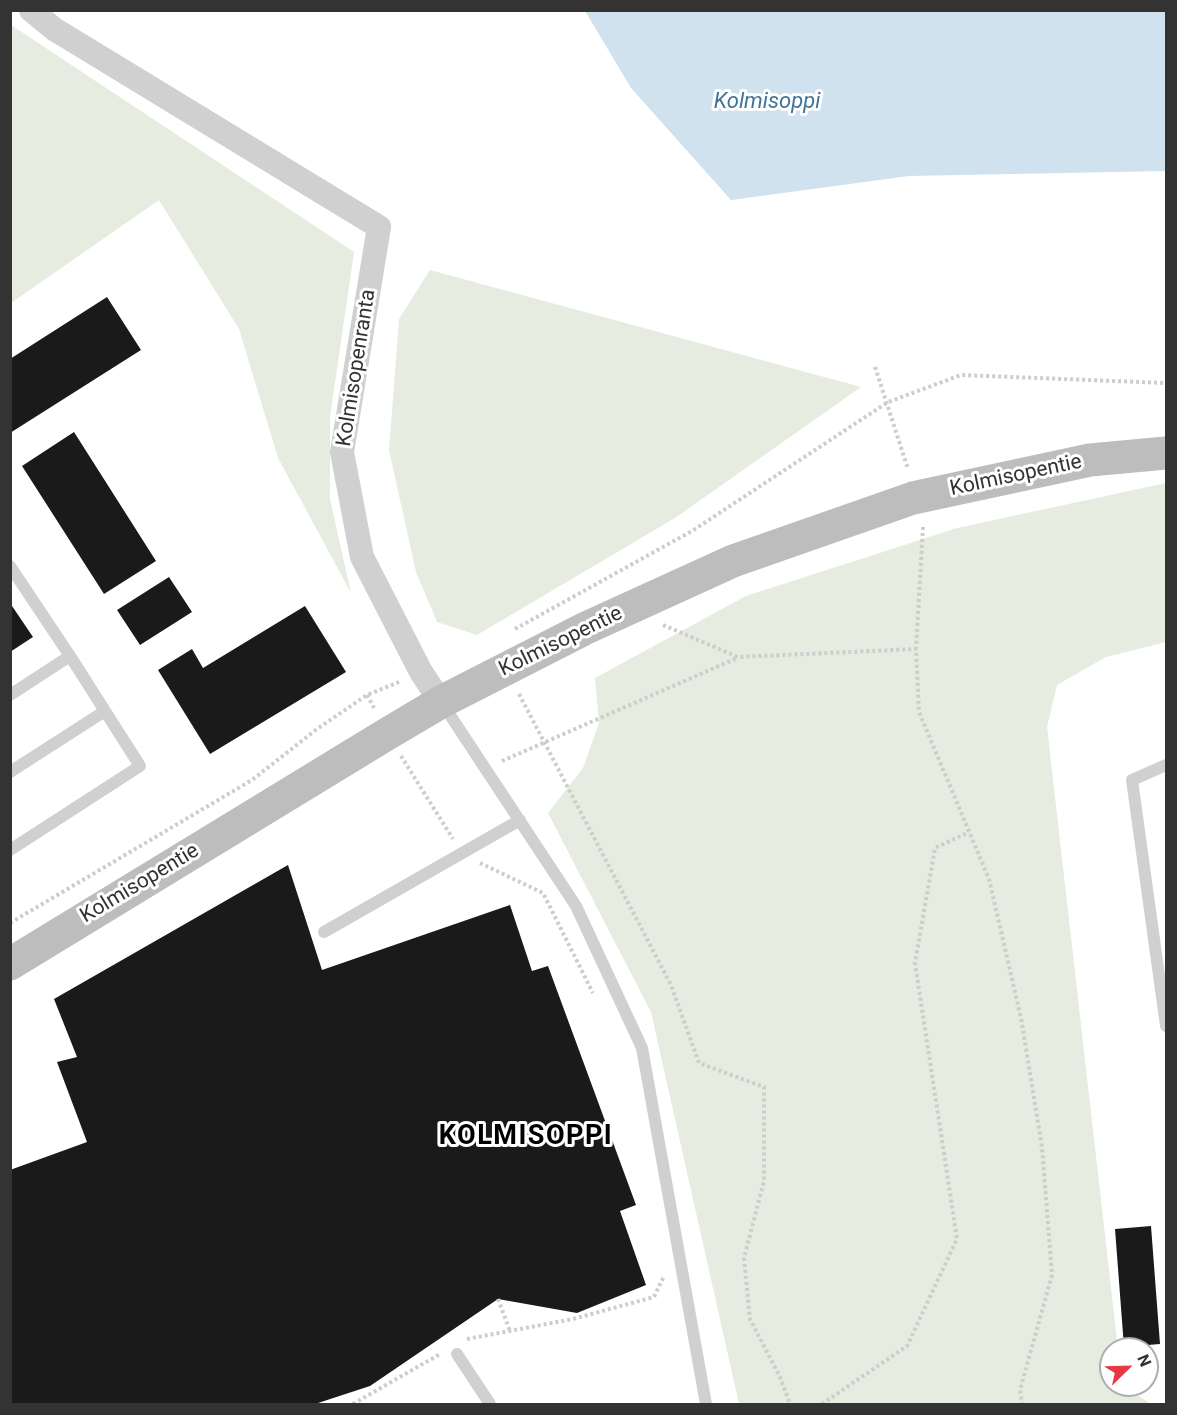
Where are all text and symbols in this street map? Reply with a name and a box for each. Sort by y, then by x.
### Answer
water label: Kolmisoppi [714,89,820,115]
street label: Kolmisopenranta [332,288,382,448]
street label: Kolmisopentie [948,450,1084,502]
street label: Kolmisopentie [495,601,627,683]
street label: Kolmisopentie [76,839,204,929]
district label: KOLMISOPPI [439,1121,613,1153]
north arrow [1099,1337,1159,1397]
text: N [1133,1352,1155,1369]

